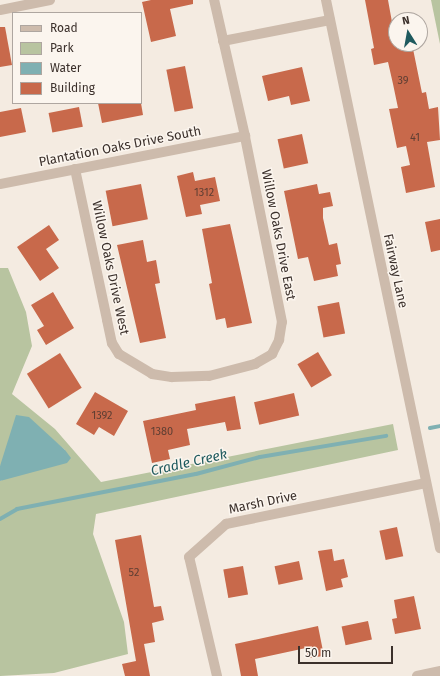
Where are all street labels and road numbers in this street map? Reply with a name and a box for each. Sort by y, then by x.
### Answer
street label: Plantation Oaks Drive South [37,124,203,170]
street label: Willow Oaks Drive East [258,168,298,302]
street label: Willow Oaks Drive West [88,199,132,337]
street label: Fairway Lane [380,233,410,309]
street label: Marsh Drive [227,488,299,518]

